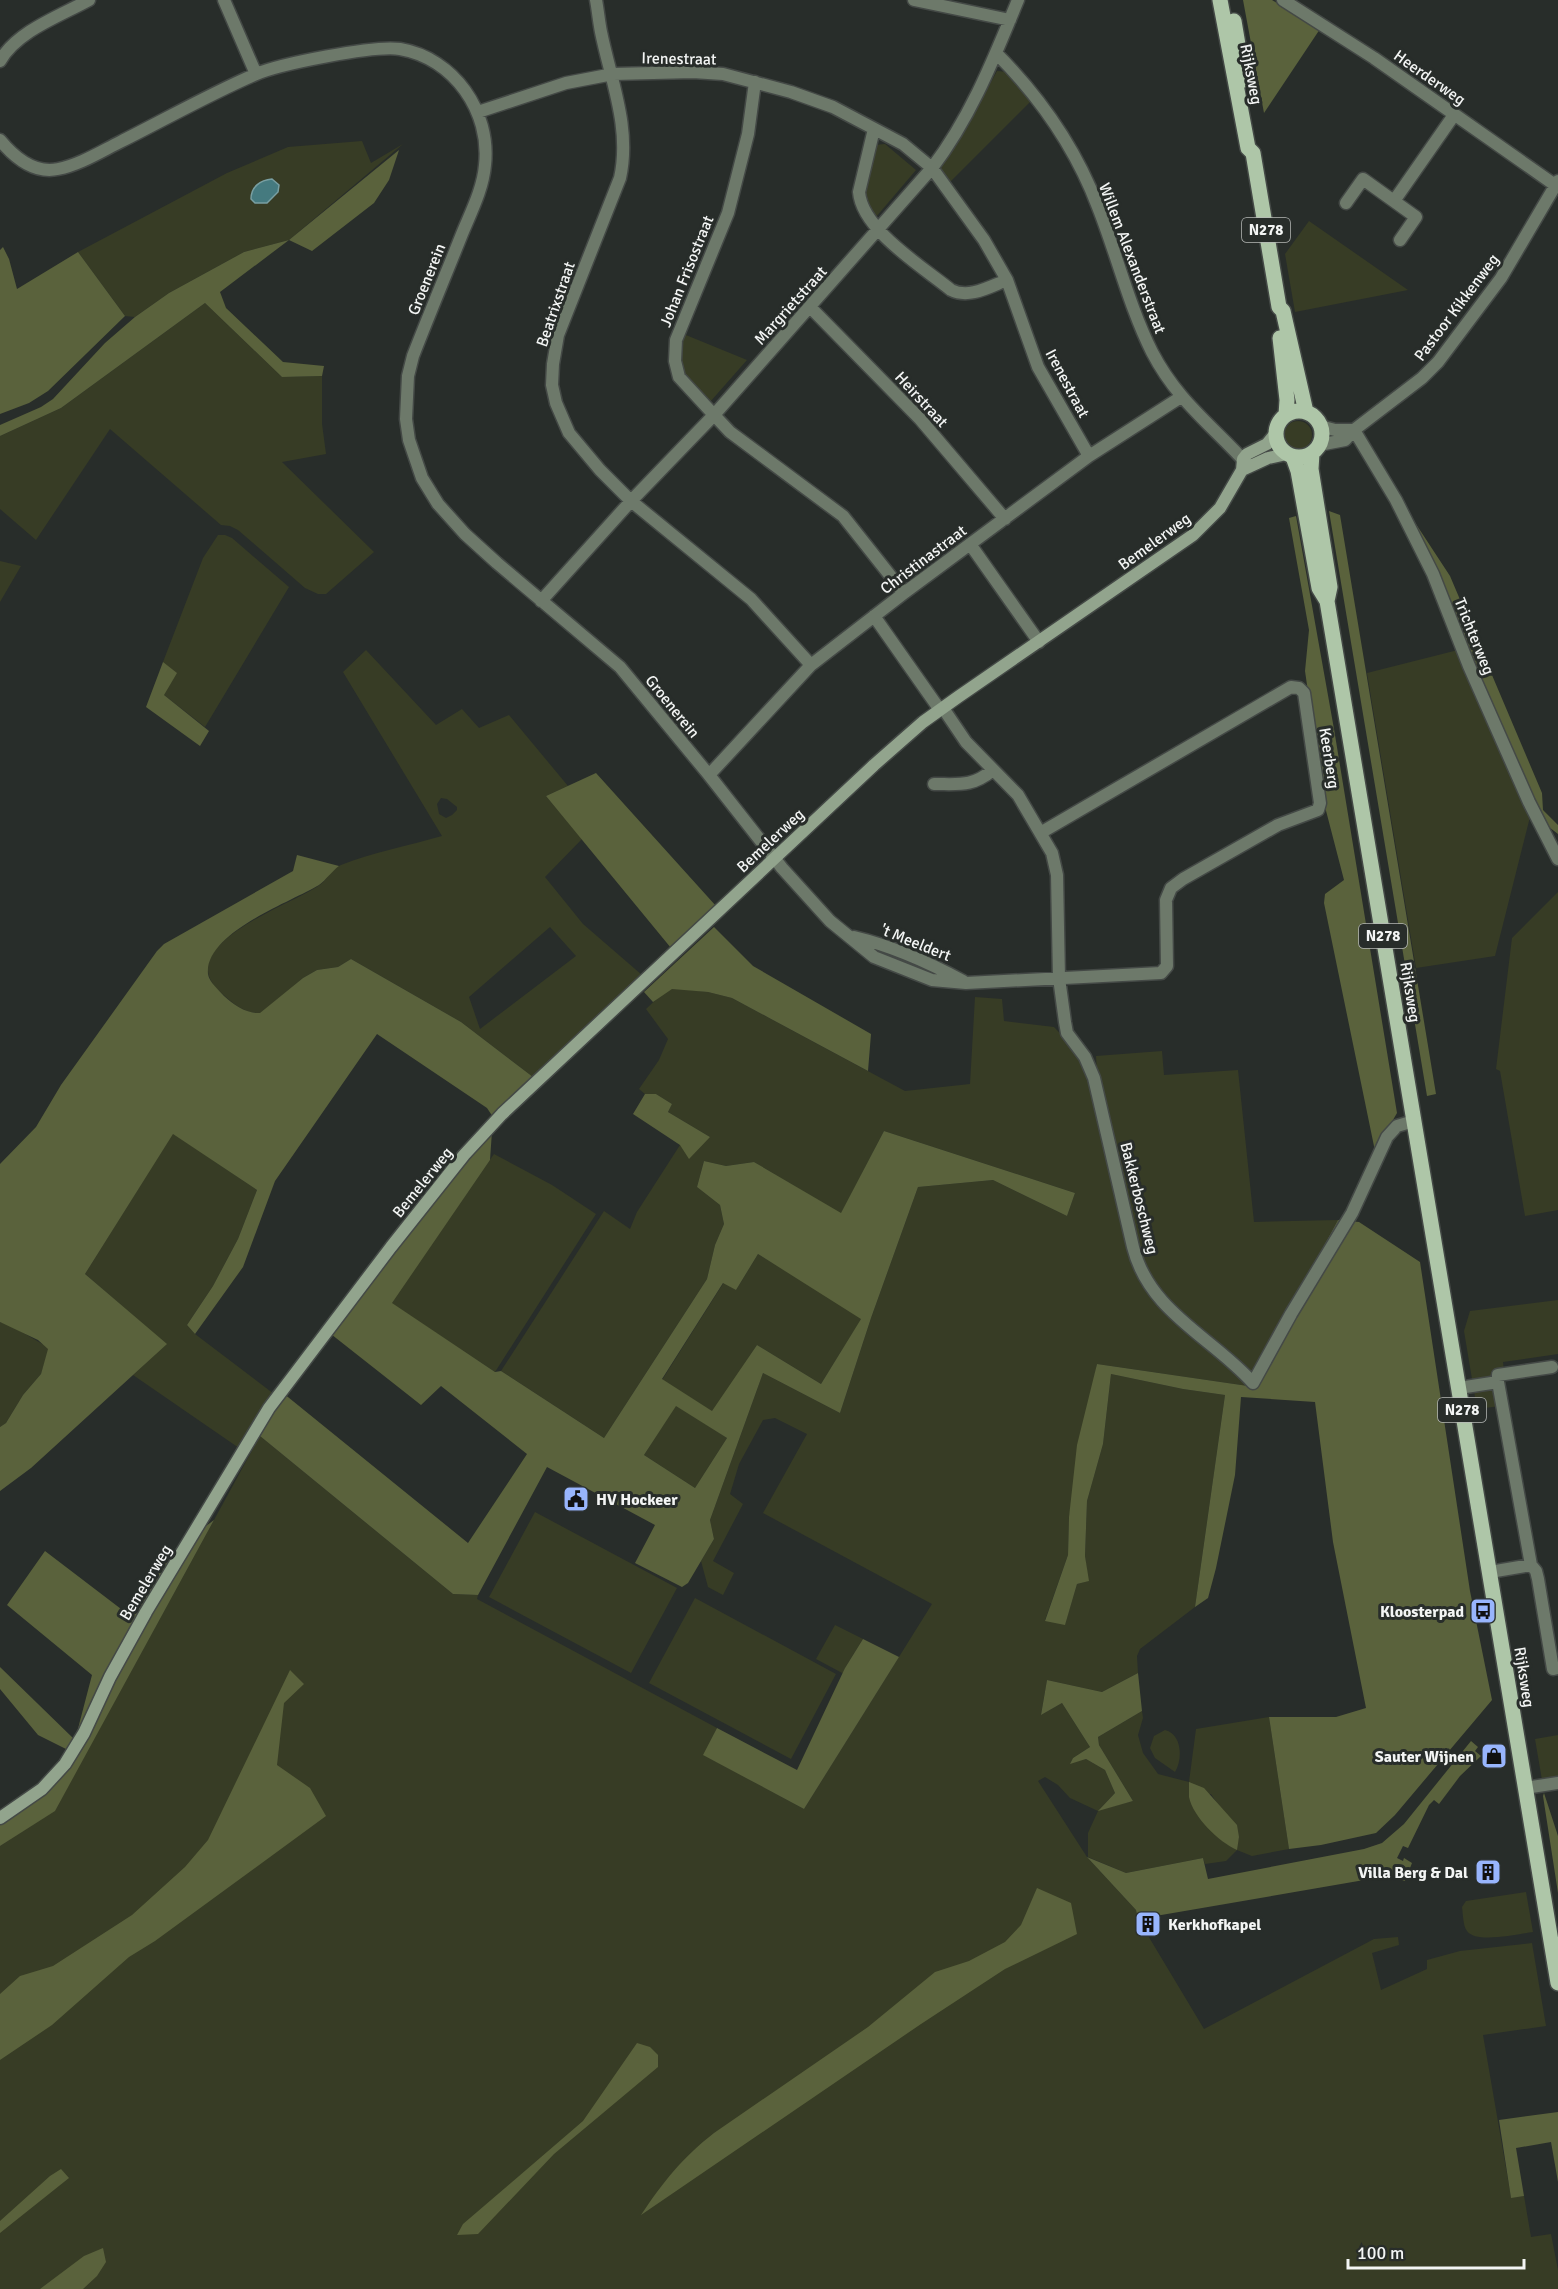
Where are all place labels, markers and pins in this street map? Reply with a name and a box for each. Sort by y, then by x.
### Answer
public building icon: HV Hockeer [561,1484,591,1514]
place label: HV Hockeer [596,1490,678,1510]
bus stop icon: Kloosterpad [1468,1596,1498,1626]
place label: Kloosterpad [1380,1602,1464,1622]
shop icon: Sauter Wijnen [1479,1741,1509,1771]
place label: Sauter Wijnen [1375,1747,1474,1767]
building icon: Villa Berg & Dal [1473,1857,1503,1887]
place label: Villa Berg & Dal [1358,1863,1468,1883]
building icon: Kerkhofkapel [1133,1909,1163,1939]
place label: Kerkhofkapel [1168,1915,1261,1935]

